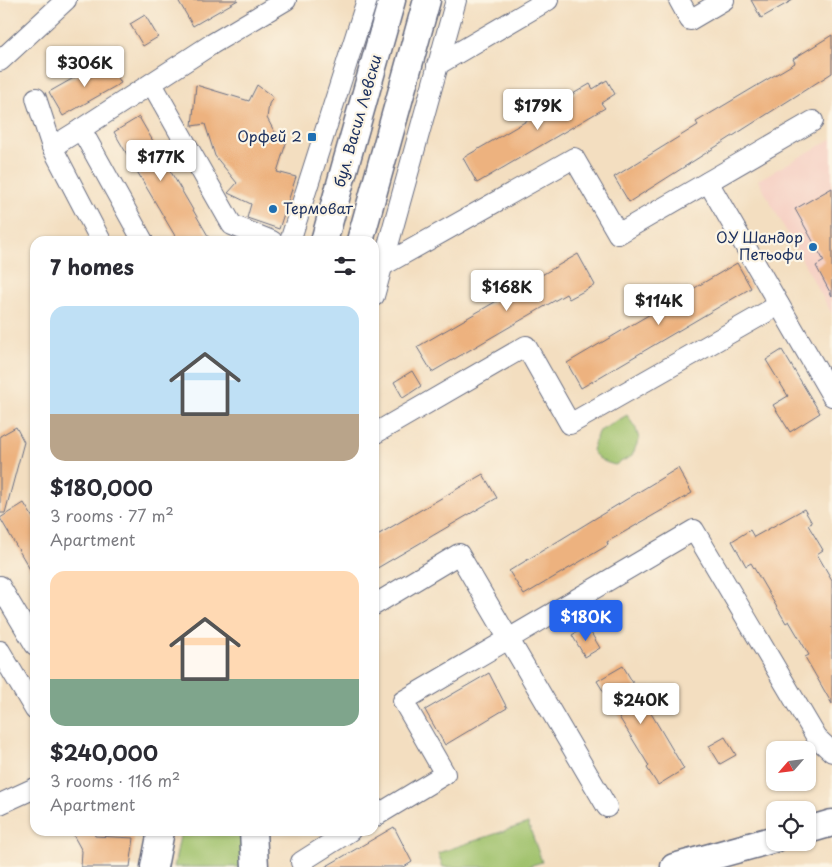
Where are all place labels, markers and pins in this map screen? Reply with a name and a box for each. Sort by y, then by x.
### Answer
pin: $306K [50,46,120,88]
pin: $179K [503,88,573,131]
place label: Орфей 2 [237,124,302,147]
marker: Орфей 2 [306,131,318,143]
pin: $177K [126,140,196,182]
place label: Термоват [283,196,353,219]
marker: Термоват [267,203,279,215]
place label: ОУ Шандор Петьофи [716,225,803,265]
marker: ОУ Шандор Петьофи [807,241,819,253]
pin: $168K [472,270,542,312]
pin: $114K [624,284,694,326]
pin: $180K [551,600,621,642]
pin: $240K [606,682,676,725]

